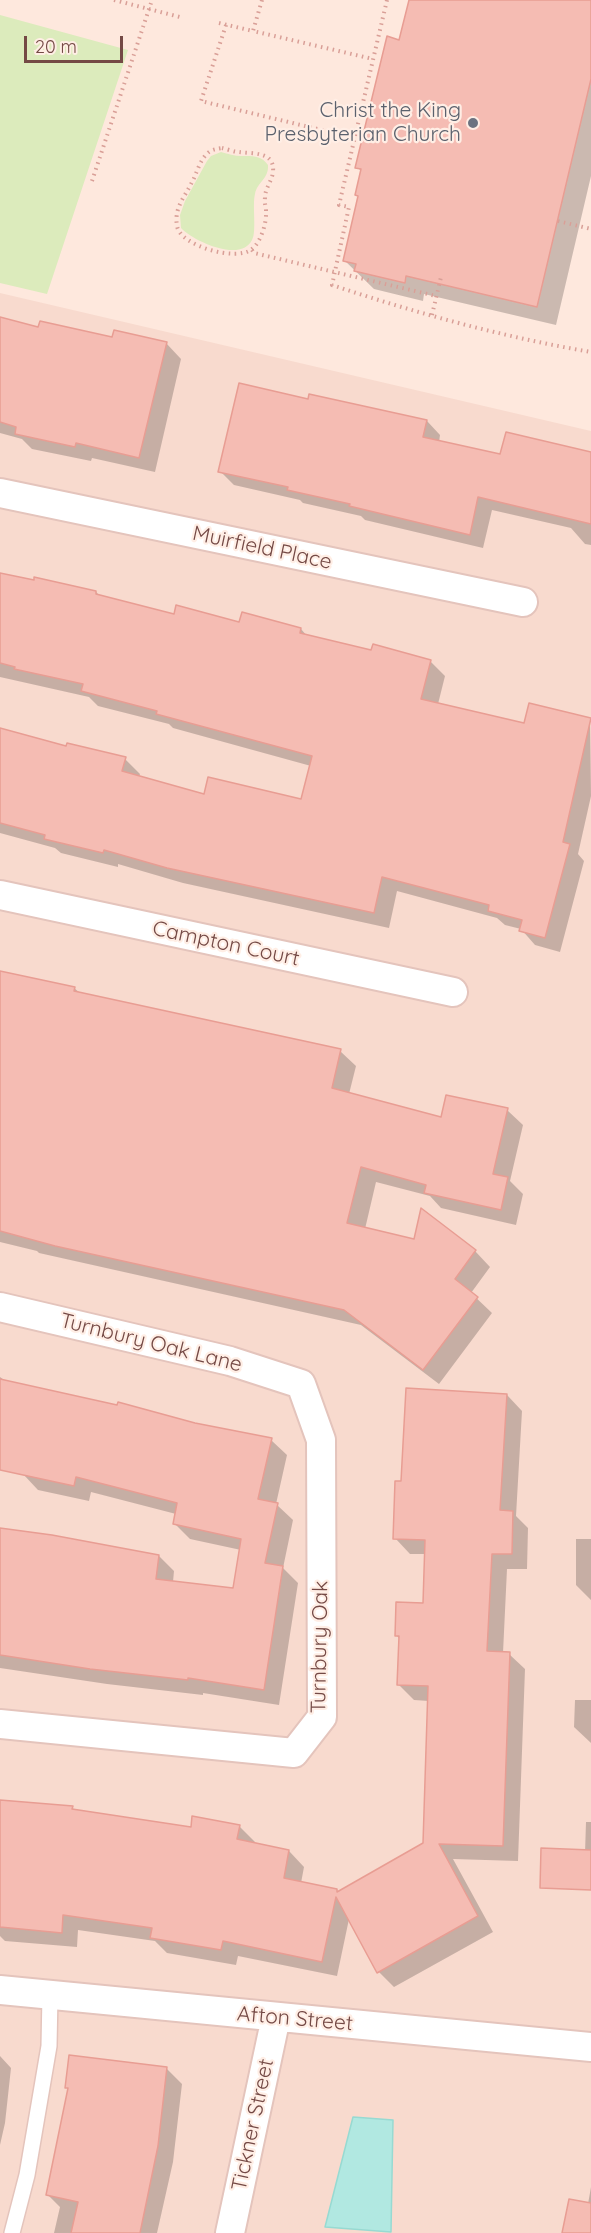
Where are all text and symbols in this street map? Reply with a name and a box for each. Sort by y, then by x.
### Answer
scale bar [27,24,126,62]
text: 20 m [35,35,77,58]
place label: Christ the King Presbyterian Church [264,98,461,148]
marker: Christ the King Presbyterian Church [466,116,480,130]
street label: Muirfield Place [190,521,334,575]
street label: Campton Court [150,916,302,972]
street label: Turnbury Oak Lane [58,1308,244,1378]
street label: Turnbury Oak [306,1580,334,1714]
street label: Afton Street [236,2001,354,2037]
street label: Tickner Street [227,2057,279,2193]

